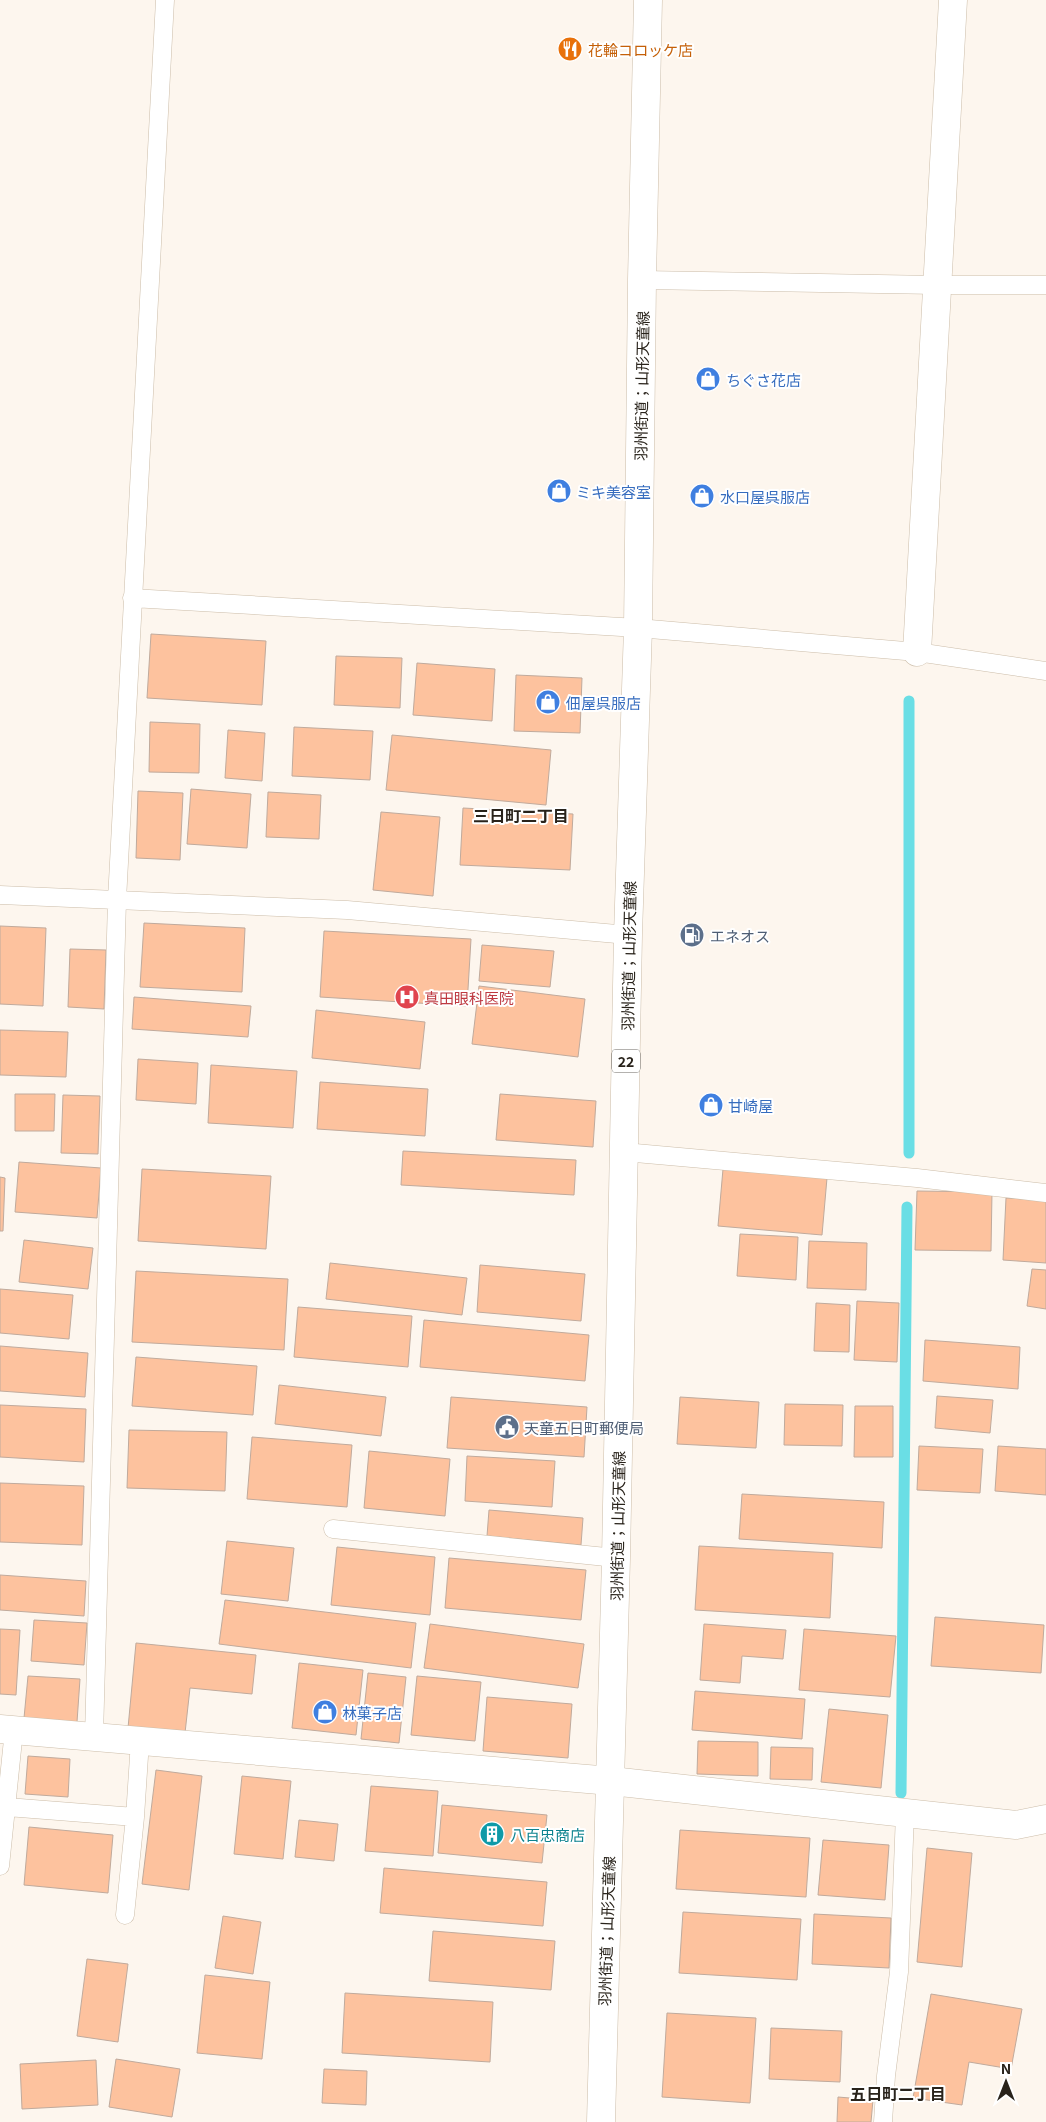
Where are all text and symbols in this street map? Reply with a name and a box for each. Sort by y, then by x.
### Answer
restaurant icon: 花輪コロッケ店 [557,36,583,62]
place label: 花輪コロッケ店 [588,39,693,60]
street label: 羽州街道；山形天童線 [629,311,653,461]
shop icon: ちぐさ花店 [695,366,721,392]
place label: ちぐさ花店 [726,369,801,390]
shop icon: ミキ美容室 [546,478,572,504]
place label: ミキ美容室 [576,481,651,502]
shop icon: 水口屋呉服店 [689,483,715,509]
place label: 水口屋呉服店 [720,486,810,507]
shop icon: 佃屋呉服店 [535,689,561,715]
place label: 佃屋呉服店 [566,692,641,713]
district label: 三日町二丁目 [473,803,569,827]
street label: 羽州街道；山形天童線 [616,881,640,1031]
fuel station icon: エネオス [679,922,705,948]
place label: エネオス [710,925,770,946]
hospital icon: 真田眼科医院 [394,984,420,1010]
place label: 真田眼科医院 [424,987,514,1008]
road number: 22 [612,1050,640,1072]
shop icon: 甘崎屋 [698,1092,724,1118]
place label: 甘崎屋 [728,1095,773,1116]
public building icon: 天童五日町郵便局 [494,1414,520,1440]
place label: 天童五日町郵便局 [524,1417,644,1438]
street label: 羽州街道；山形天童線 [605,1451,629,1601]
shop icon: 林菓子店 [312,1699,338,1725]
place label: 林菓子店 [342,1702,402,1723]
building icon: 八百忠商店 [479,1821,505,1847]
place label: 八百忠商店 [510,1824,585,1845]
street label: 羽州街道；山形天童線 [593,1856,619,2006]
north arrow [981,2057,1031,2107]
text: N [1001,2058,1011,2078]
district label: 五日町二丁目 [850,2081,946,2105]

